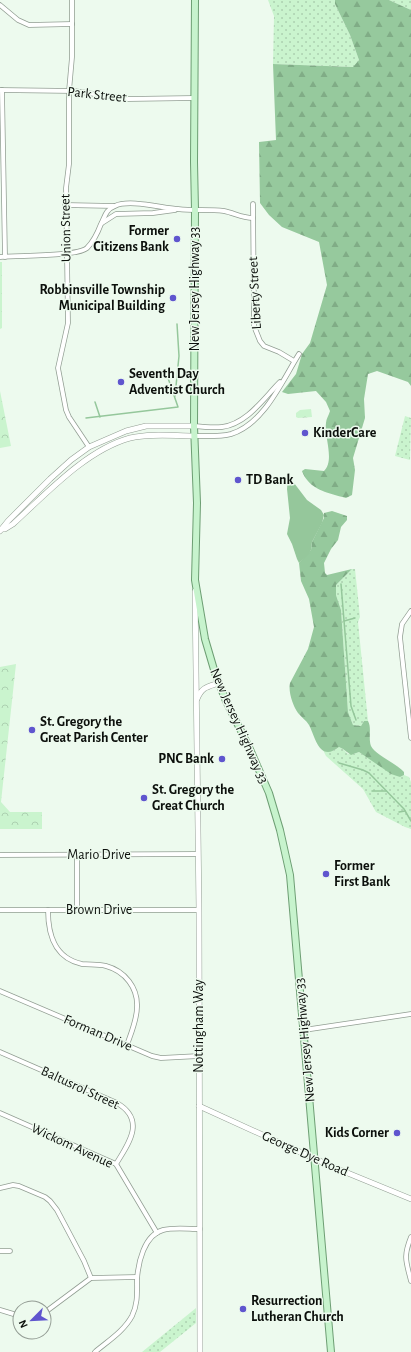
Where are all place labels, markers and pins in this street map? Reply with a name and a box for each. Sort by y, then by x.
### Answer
place label: Former Citizens Bank [93,224,169,254]
marker: Former Citizens Bank [172,234,182,244]
place label: Robbinsville Township Municipal Building [39,283,166,313]
marker: Robbinsville Township Municipal Building [168,293,178,303]
place label: Seventh Day Adventist Church [129,367,225,397]
marker: Seventh Day Adventist Church [116,377,126,387]
place label: KinderCare [313,426,377,440]
marker: KinderCare [300,428,310,438]
place label: TD Bank [246,473,293,487]
marker: TD Bank [233,475,243,485]
place label: St. Gregory the Great Parish Center [40,715,148,745]
marker: St. Gregory the Great Parish Center [27,725,37,735]
place label: PNC Bank [158,752,214,766]
marker: PNC Bank [217,754,227,764]
place label: St. Gregory the Great Church [152,783,235,813]
marker: St. Gregory the Great Church [139,793,149,803]
place label: Former First Bank [334,859,390,889]
marker: Former First Bank [321,869,331,879]
place label: Kids Corner [325,1126,389,1140]
marker: Kids Corner [392,1128,402,1138]
place label: Resurrection Lutheran Church [251,1294,344,1324]
marker: Resurrection Lutheran Church [238,1304,248,1314]

